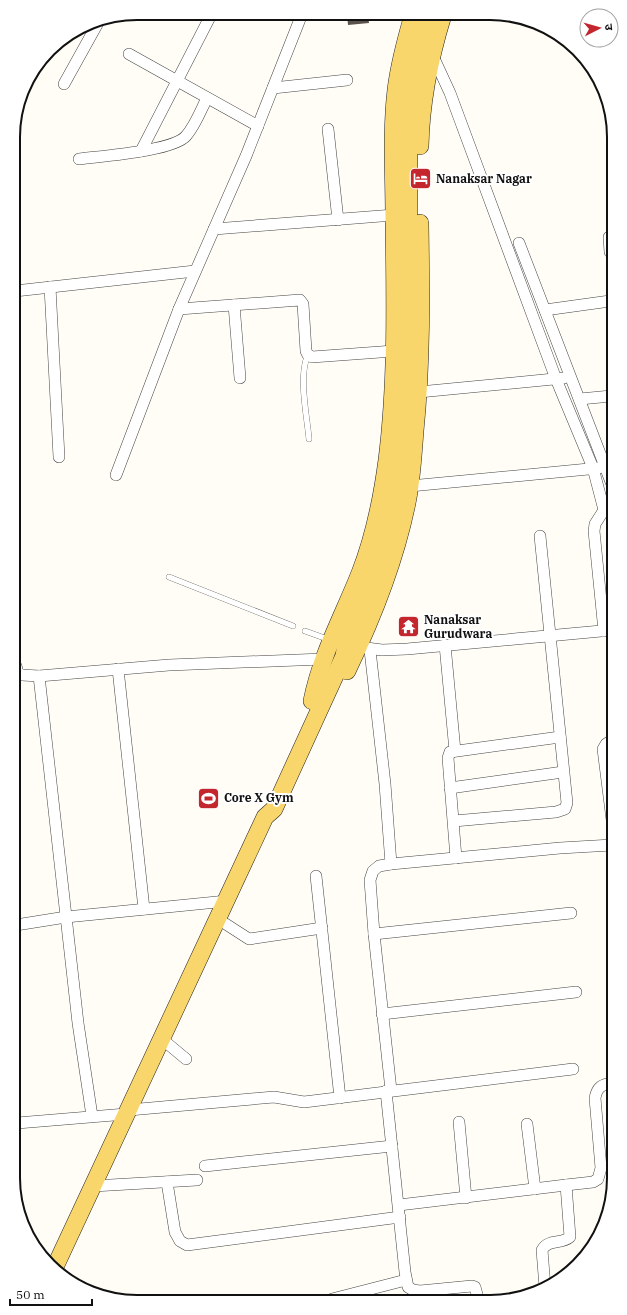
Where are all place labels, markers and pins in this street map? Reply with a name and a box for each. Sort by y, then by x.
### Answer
hotel icon: Nanaksar Nagar [408,166,434,192]
place label: Nanaksar Nagar [436,171,532,186]
place label: Nanaksar Gurudwara [424,612,492,641]
temple icon: Nanaksar Gurudwara [396,614,422,640]
sports icon: Core X Gym [196,785,222,811]
place label: Core X Gym [224,790,294,805]

